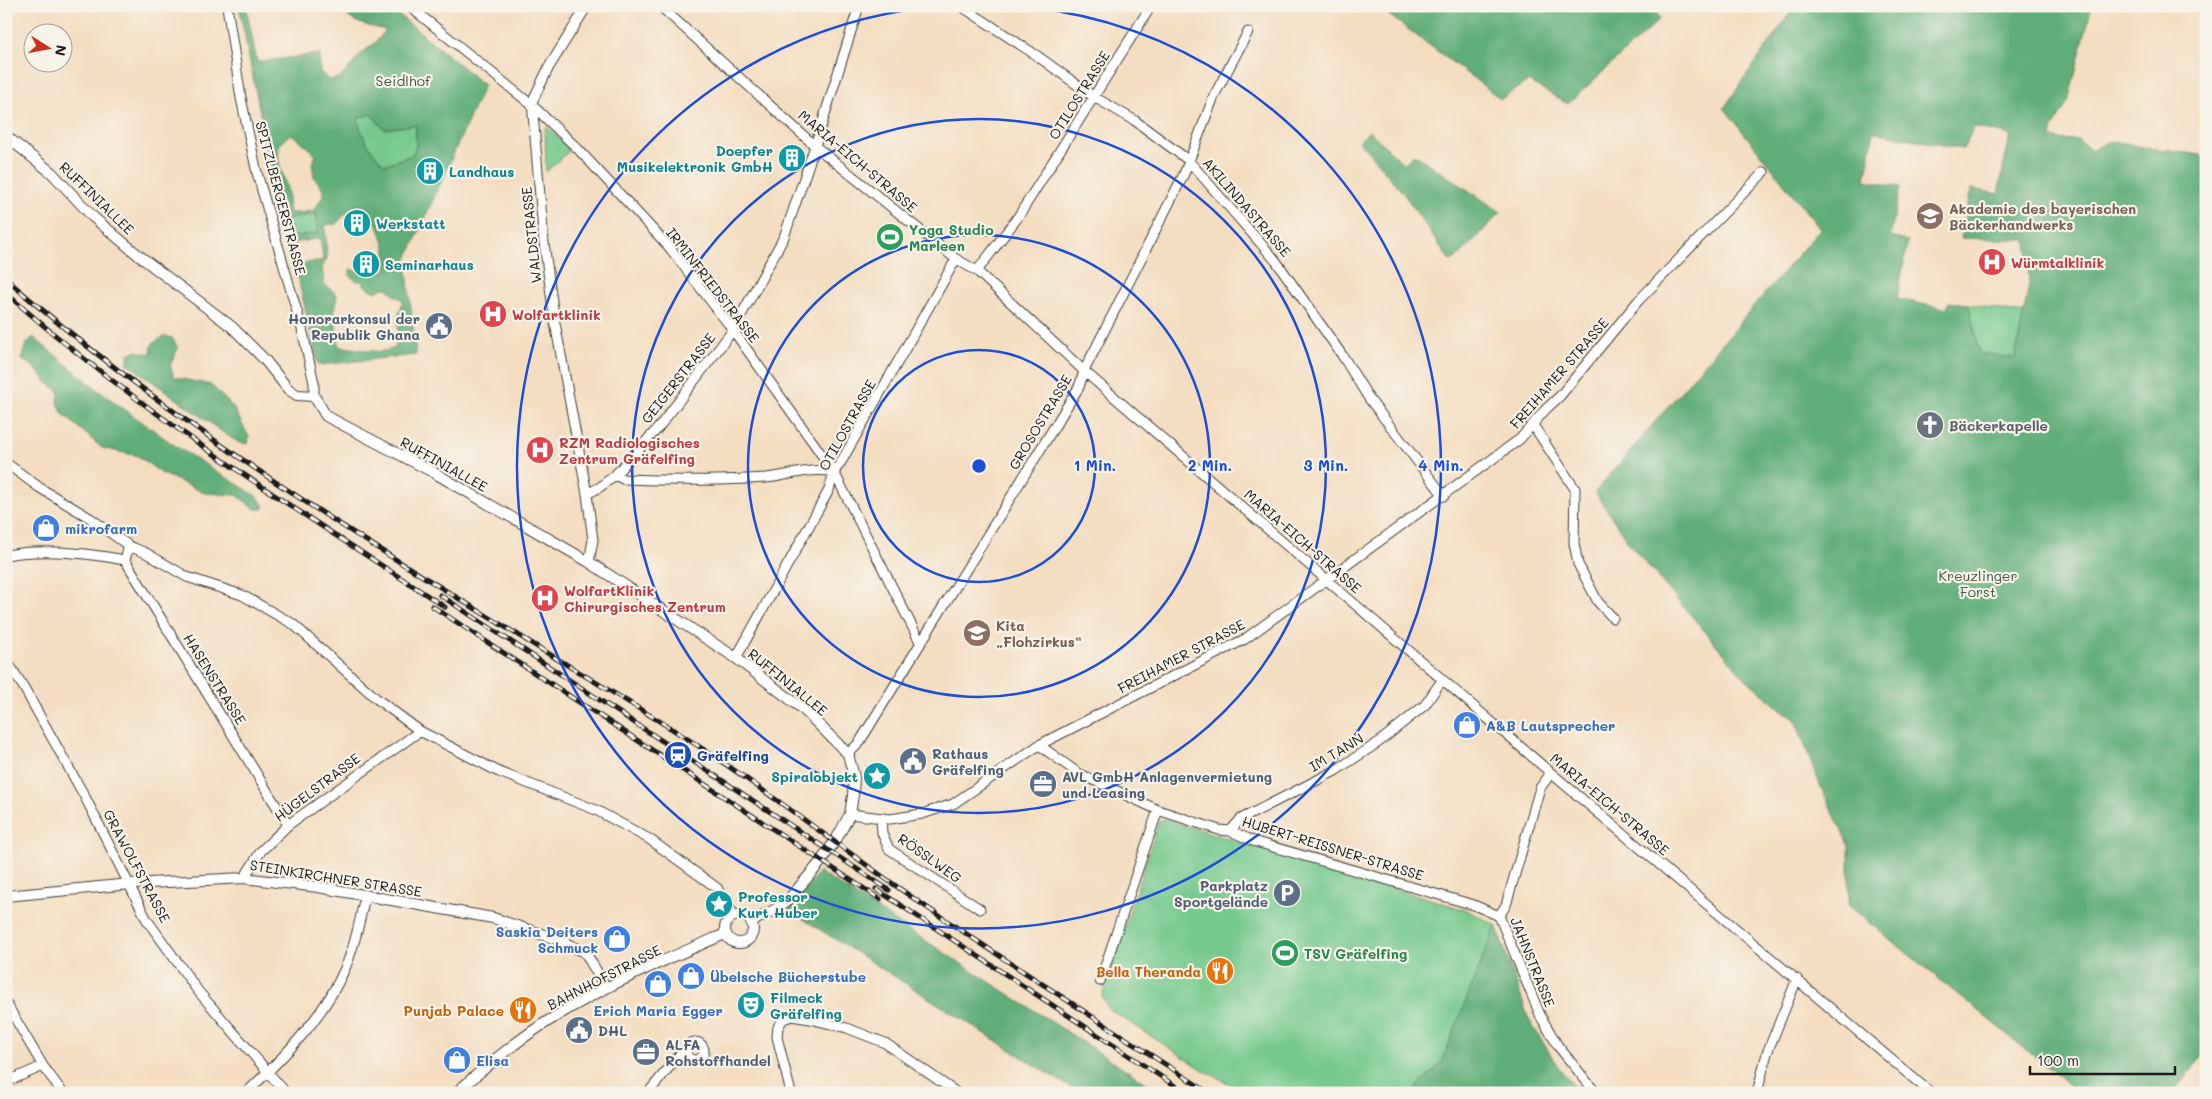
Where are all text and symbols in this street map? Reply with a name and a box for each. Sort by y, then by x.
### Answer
north arrow [22,22,72,72]
text: N [51,44,72,58]
street label: OTILOSTRASSE [1044,47,1114,143]
park label: Seidlhof [376,71,431,90]
street label: MARIA-EICH-STRASSE [795,106,921,216]
street label: SPITZLBERGERSTRASSE [251,119,311,277]
place label: Doepfer Musikelektronik GmbH [617,141,773,176]
building icon: Doepfer Musikelektronik GmbH [777,143,807,173]
street label: AKILINDASTRASSE [1199,153,1295,261]
building icon: Landhaus [415,156,445,186]
street label: RUFFINIALLEE [56,157,138,239]
place label: Landhaus [449,162,514,181]
street label: WALDSTRASSE [516,186,546,284]
place label: Akademie des bayerischen Bäckerhandwerks [1949,199,2136,234]
school or university icon: Akademie des bayerischen Bäckerhandwerks [1915,201,1945,231]
building icon: Werkstatt [342,208,372,238]
place label: Werkstatt [376,214,445,233]
place label: Yoga Studio Marleen [909,220,994,255]
sports icon: Yoga Studio Marleen [875,222,905,252]
street label: IRMINFRIEDSTRASSE [662,223,764,347]
hospital icon: Würmtalklinik [1977,247,2007,277]
building icon: Seminarhaus [351,249,381,279]
place label: Würmtalklinik [2011,253,2104,272]
place label: Seminarhaus [385,255,474,274]
hospital icon: Wolfartklinik [478,299,508,329]
place label: Wolfartklinik [512,305,601,324]
place label: Honorarkonsul der Republik Ghana [288,309,420,344]
public building icon: Honorarkonsul der Republik Ghana [424,311,454,341]
street label: FREIHAMER STRASSE [1505,313,1613,433]
street label: GEIGERSTRASSE [637,329,719,427]
street label: GROSOSTRASSE [1004,371,1076,473]
street label: OTILOSTRASSE [814,376,880,474]
church icon: Bäckerkapelle [1915,410,1945,440]
place label: Bäckerkapelle [1949,416,2048,435]
street label: RUFFINIALLEE [397,432,491,496]
place label: RZM Radiologisches Zentrum Gräfelfing [559,433,700,468]
hospital icon: RZM Radiologisches Zentrum Gräfelfing [525,435,555,465]
text: 1 Min. [1074,455,1116,475]
text: 2 Min. [1188,455,1232,475]
text: 3 Min. [1304,455,1348,475]
text: 4 Min. [1418,455,1464,475]
centre of rings [970,457,988,475]
street label: MARIA-EICH-STRASSE [1240,485,1366,597]
shop icon: mikrofarm [31,513,61,543]
place label: mikrofarm [65,519,137,538]
park label: Kreuzlinger Forst [1938,566,2018,601]
place label: WolfartKlinik Chirurgisches Zentrum [564,581,726,616]
hospital icon: WolfartKlinik Chirurgisches Zentrum [530,583,560,613]
street label: FREIHAMER STRASSE [1114,614,1248,698]
place label: Kita „Flohzirkus“ [996,616,1082,651]
school or university icon: Kita „Flohzirkus“ [962,618,992,648]
street label: HASENSTRASSE [179,630,251,728]
street label: RUFFINIALLEE [744,644,832,720]
shop icon: A&B Lautsprecher [1452,710,1482,740]
place label: A&B Lautsprecher [1486,716,1615,735]
street label: IM TANN [1305,728,1367,776]
station icon: Gräfelfing [663,740,693,770]
place label: Rathaus Gräfelfing [932,744,1004,779]
place label: Gräfelfing [697,746,769,765]
public building icon: Rathaus Gräfelfing [898,746,928,776]
street label: HÜGELSTRASSE [270,748,364,826]
street label: MARIA-EICH-STRASSE [1547,749,1673,859]
place icon: Spiralobjekt [862,761,892,791]
place label: Spiralobjekt [771,767,858,786]
place label: AVL GmbH Anlagenvermietung und Leasing [1062,767,1272,802]
office icon: AVL GmbH Anlagenvermietung und Leasing [1028,769,1058,799]
street label: GRAWOLFSTRASSE [99,806,175,926]
street label: HUBERT-REISSNER-STRASSE [1240,811,1426,885]
street label: RÖSSLWEG [894,829,966,887]
street label: STEINKIRCHNER STRASSE [249,855,423,901]
place label: Parkplatz Sportgelände [1174,876,1268,911]
parking icon: Parkplatz Sportgelände [1272,878,1302,908]
place label: Professor Kurt Huber [738,887,818,922]
place icon: Professor Kurt Huber [704,889,734,919]
street label: JAHNSTRASSE [1506,914,1560,1010]
place label: Saskia Deiters Schmuck [496,922,598,957]
shop icon: Saskia Deiters Schmuck [602,924,632,954]
sports icon: TSV Gräfelfing [1270,938,1300,968]
street label: BAHNHOFSTRASSE [544,940,664,1014]
place label: TSV Gräfelfing [1304,944,1407,963]
restaurant icon: Bella Theranda [1205,956,1235,986]
shop icon: Übelsche Bücherstube [676,961,706,991]
place label: Bella Theranda [1096,962,1201,981]
place label: Übelsche Bücherstube [710,967,866,986]
shop icon: Erich Maria Egger [643,969,673,999]
place label: Filmeck Gräfelfing [770,988,842,1023]
theatre icon: Filmeck Gräfelfing [736,990,766,1020]
restaurant icon: Punjab Palace [508,995,538,1025]
place label: Punjab Palace [403,1001,504,1020]
place label: Erich Maria Egger [593,1001,723,1020]
public building icon: DHL [564,1015,594,1045]
place label: DHL [598,1021,627,1040]
place label: ALFA Rohstoffhandel [665,1035,771,1070]
office icon: ALFA Rohstoffhandel [631,1037,661,1067]
scale bar [2030,1044,2174,1076]
shop icon: Elisa [442,1045,472,1075]
text: 100 m [2037,1050,2079,1070]
place label: Elisa [476,1051,510,1070]

